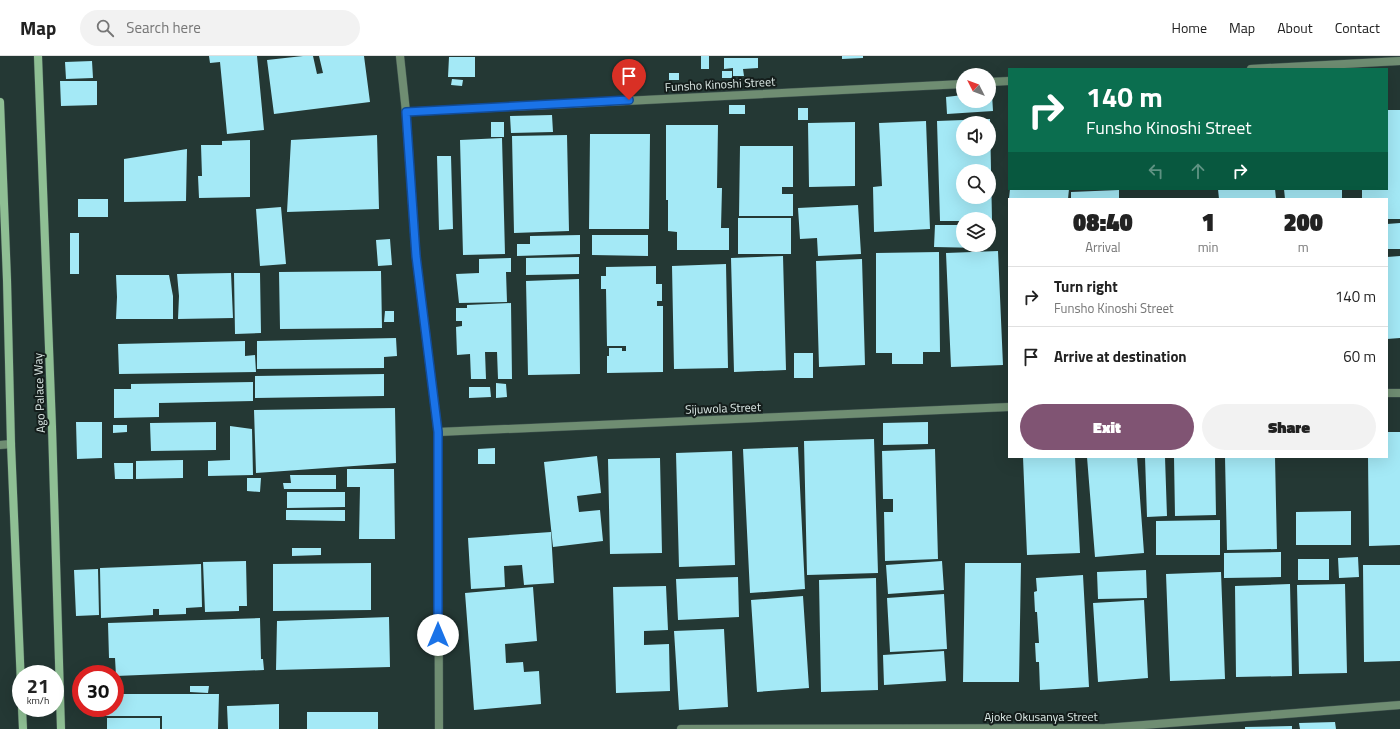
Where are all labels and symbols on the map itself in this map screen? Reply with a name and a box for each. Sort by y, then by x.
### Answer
pin [612,59,646,100]
north arrow [956,68,996,108]
street label: Funsho Kinoshi Street [664,72,776,96]
street label: Ago Palace Way [28,352,50,433]
street label: Sijuwola Street [685,397,762,419]
position arrow [417,614,459,656]
speed limit sign: 30 [72,665,124,717]
street label: Ajoke Okusanya Street [984,707,1099,726]

